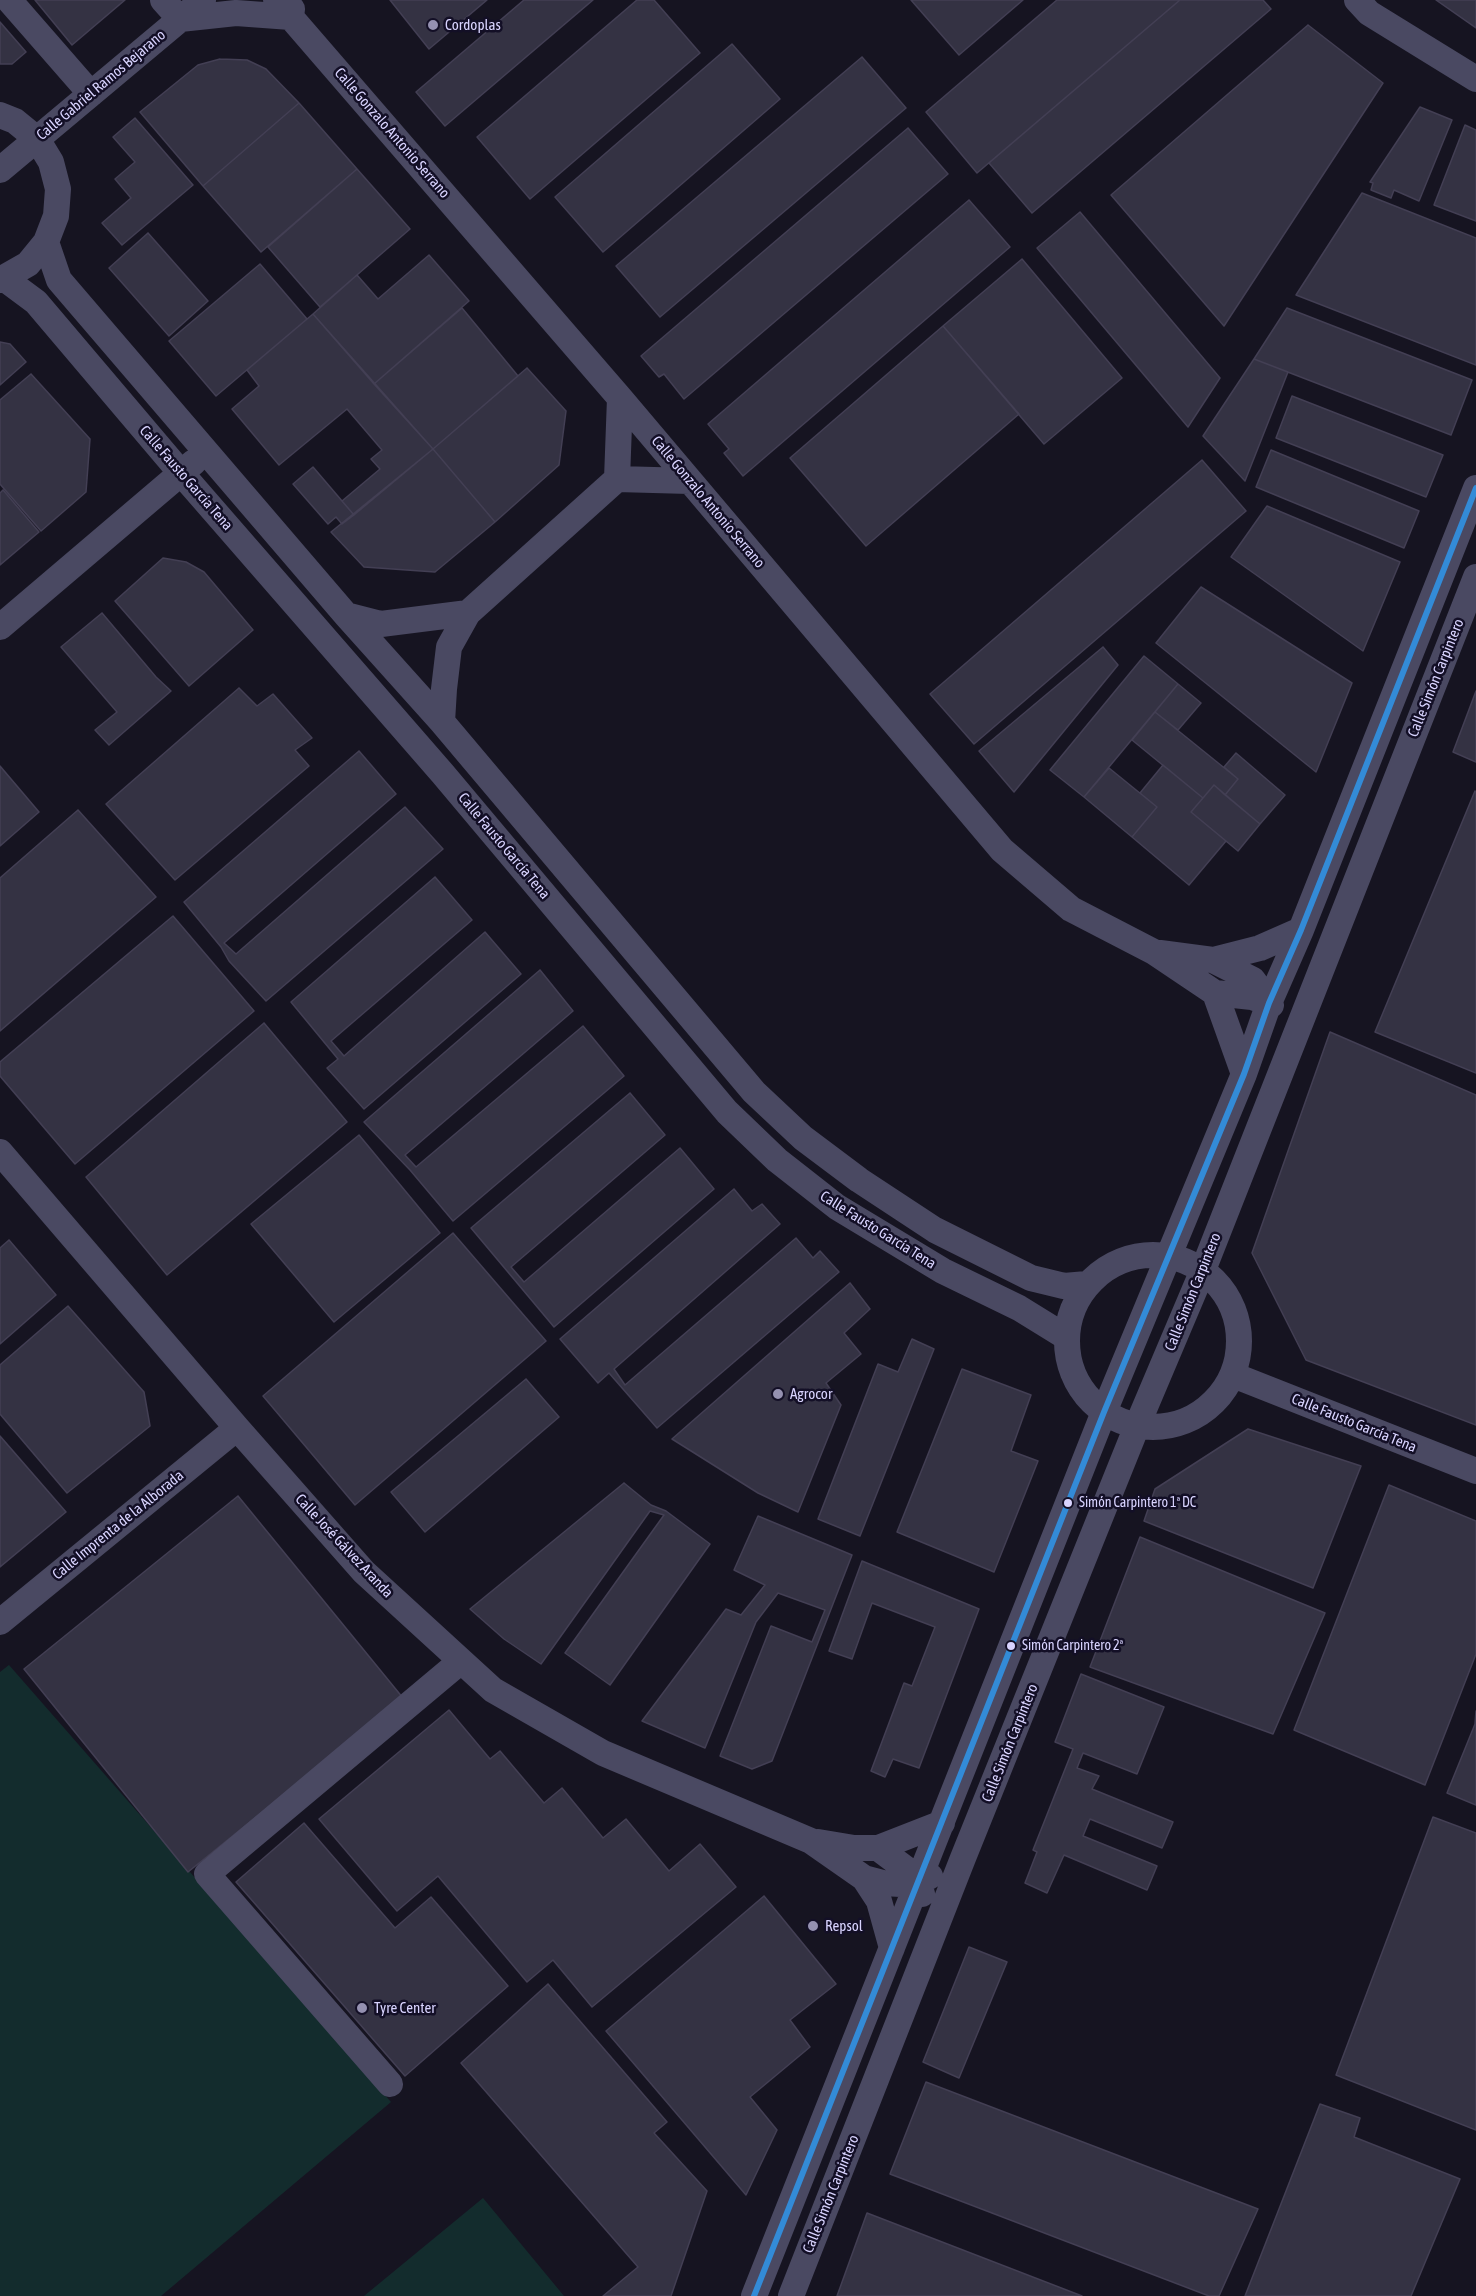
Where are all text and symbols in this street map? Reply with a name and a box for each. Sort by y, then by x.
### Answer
place label: Cordoplas [445,16,501,34]
marker: Cordoplas [426,18,440,32]
street label: Calle Gabriel Ramos Bejarano [33,26,169,144]
street label: Calle Gonzalo Antonio Serrano [331,64,453,202]
street label: Calle Fausto García Tena [136,422,236,534]
street label: Calle Gonzalo Antonio Serrano [648,432,768,572]
street label: Calle Simón Carpintero [1404,616,1468,740]
street label: Calle Fausto García Tena [454,789,554,903]
street label: Calle Fausto García Tena [817,1187,939,1273]
street label: Calle Simón Carpintero [1161,1230,1225,1354]
place label: Agrocor [790,1385,832,1403]
marker: Agrocor [771,1387,785,1401]
street label: Calle Fausto García Tena [1289,1390,1419,1456]
street label: Calle Imprenta de la Alborada [49,1467,187,1583]
street label: Calle José Gálvez Aranda [291,1490,397,1602]
place label: Simón Carpintero 1ª DC [1079,1495,1196,1511]
marker: Simón Carpintero 1ª DC [1062,1497,1074,1509]
place label: Simón Carpintero 2ª [1022,1638,1123,1654]
marker: Simón Carpintero 2ª [1005,1640,1017,1652]
street label: Calle Simón Carpintero [978,1681,1042,1805]
place label: Repsol [825,1917,863,1935]
marker: Repsol [806,1919,820,1933]
place label: Tyre Center [374,1999,436,2017]
marker: Tyre Center [355,2001,369,2015]
street label: Calle Simón Carpintero [799,2132,863,2256]

